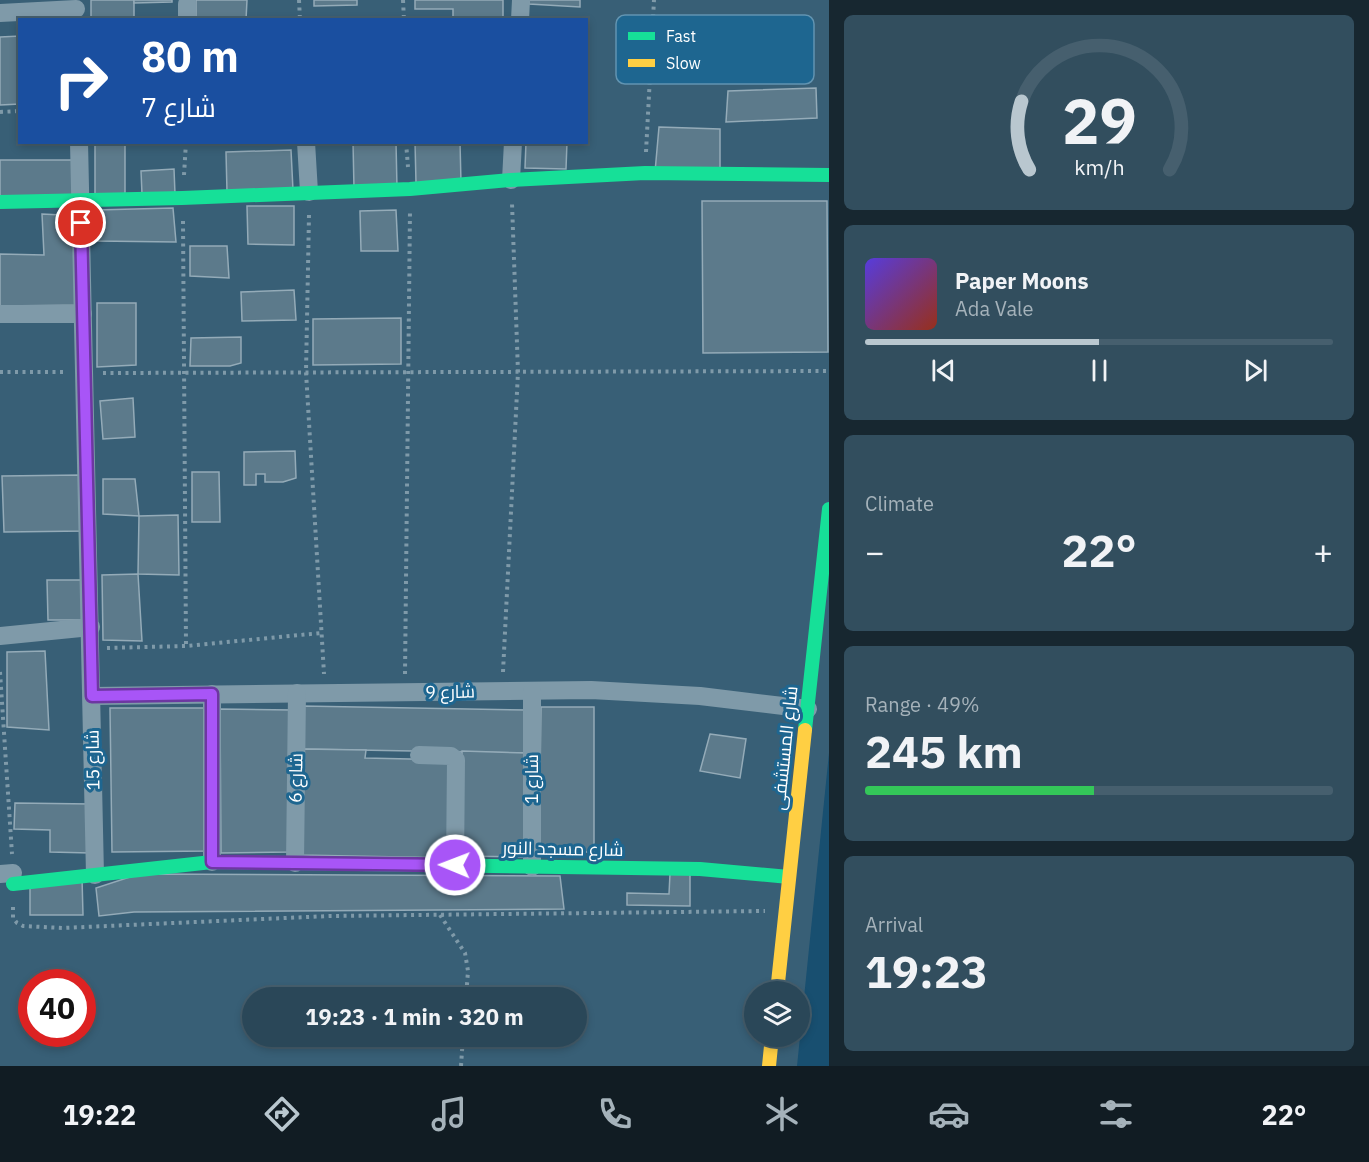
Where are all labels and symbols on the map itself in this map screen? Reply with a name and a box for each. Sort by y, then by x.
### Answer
legend [616,15,814,84]
text: Fast [666,26,696,46]
text: Slow [666,53,701,73]
pin [55,197,106,248]
street label: شارع 9 [425,680,475,704]
street label: شارع المستشفى [767,685,803,811]
street label: شارع 15 [80,729,106,791]
street label: شارع 6 [284,753,308,803]
street label: شارع 1 [520,754,544,804]
position arrow [423,833,487,897]
street label: شارع مسجد النور [501,836,624,862]
speed limit sign: 40 [18,969,96,1047]

